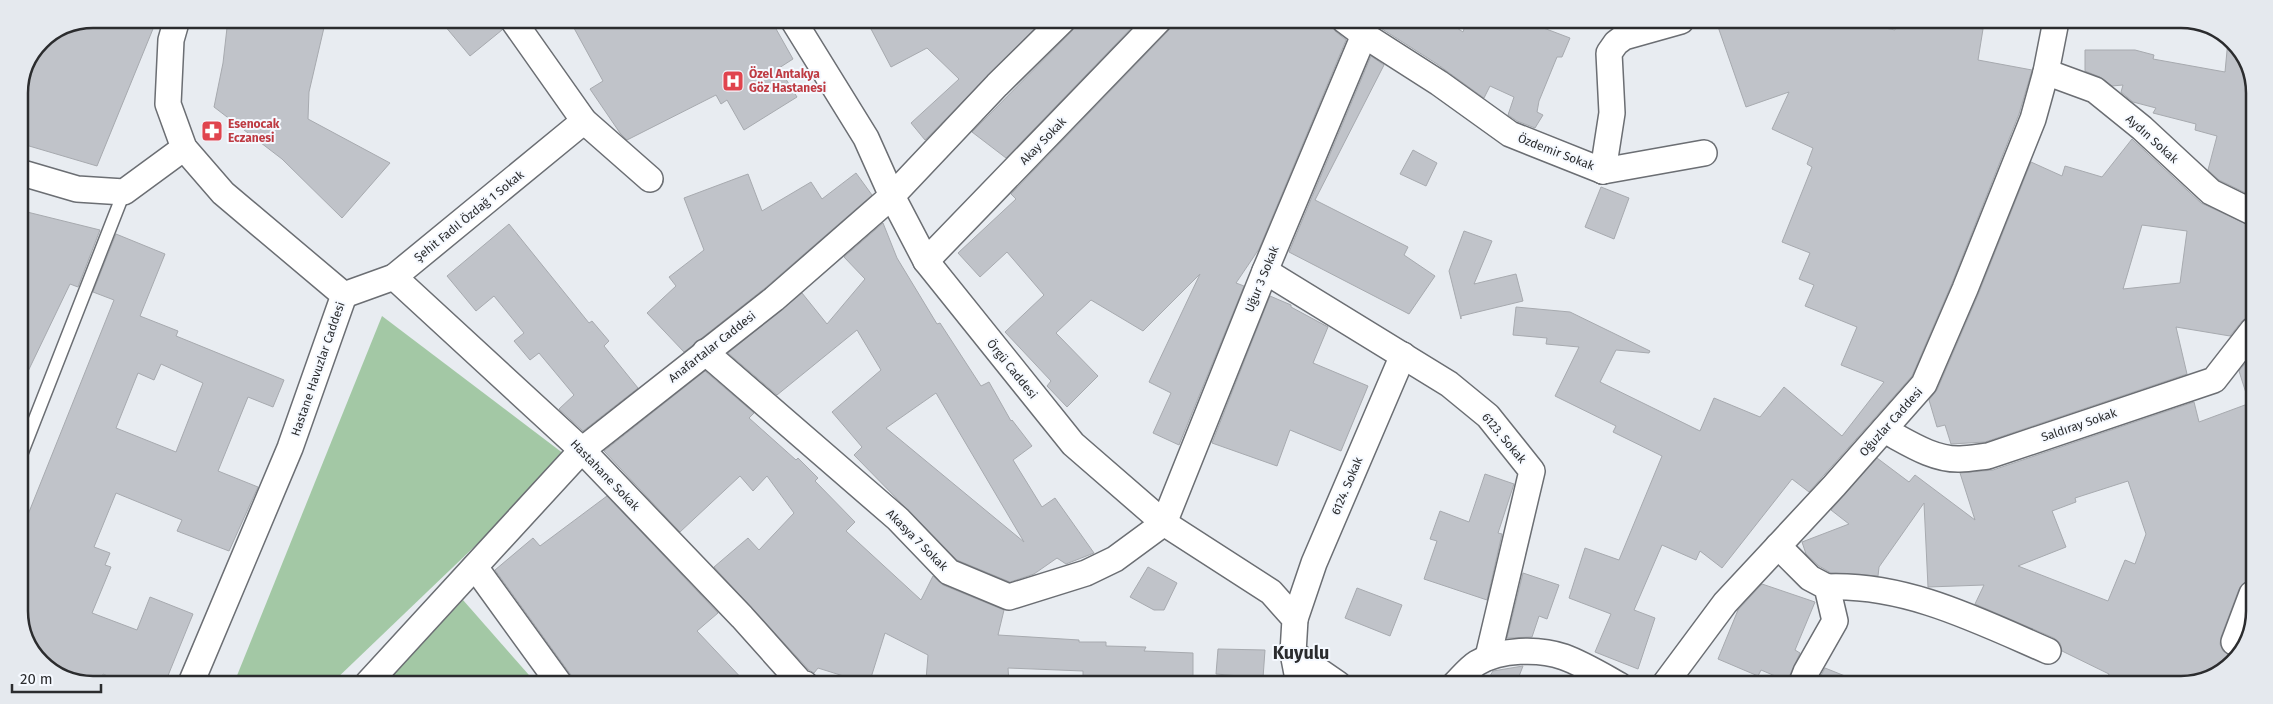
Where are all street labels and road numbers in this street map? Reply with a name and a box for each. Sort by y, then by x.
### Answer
street label: Aydın Sokak [2123,112,2182,167]
street label: Akay Sokak [1017,114,1070,168]
street label: Özdemir Sokak [1516,129,1598,173]
street label: Şehit Fadıl Özdağ 1 Sokak [410,165,527,265]
street label: Uğur 3 Sokak [1242,243,1282,314]
street label: Hastane Havuzlar Caddesi [288,300,348,438]
street label: Anafartalar Caddesi [666,309,758,385]
street label: Örgü Caddesi [984,335,1042,401]
street label: Oğuzlar Caddesi [1857,385,1925,459]
street label: Saldıray Sokak [2039,405,2119,444]
street label: 6123. Sokak [1479,410,1530,467]
street label: Hastahane Sokak [568,437,643,514]
street label: 6124. Sokak [1329,454,1366,517]
street label: Akasya 7 Sokak [883,506,951,574]

